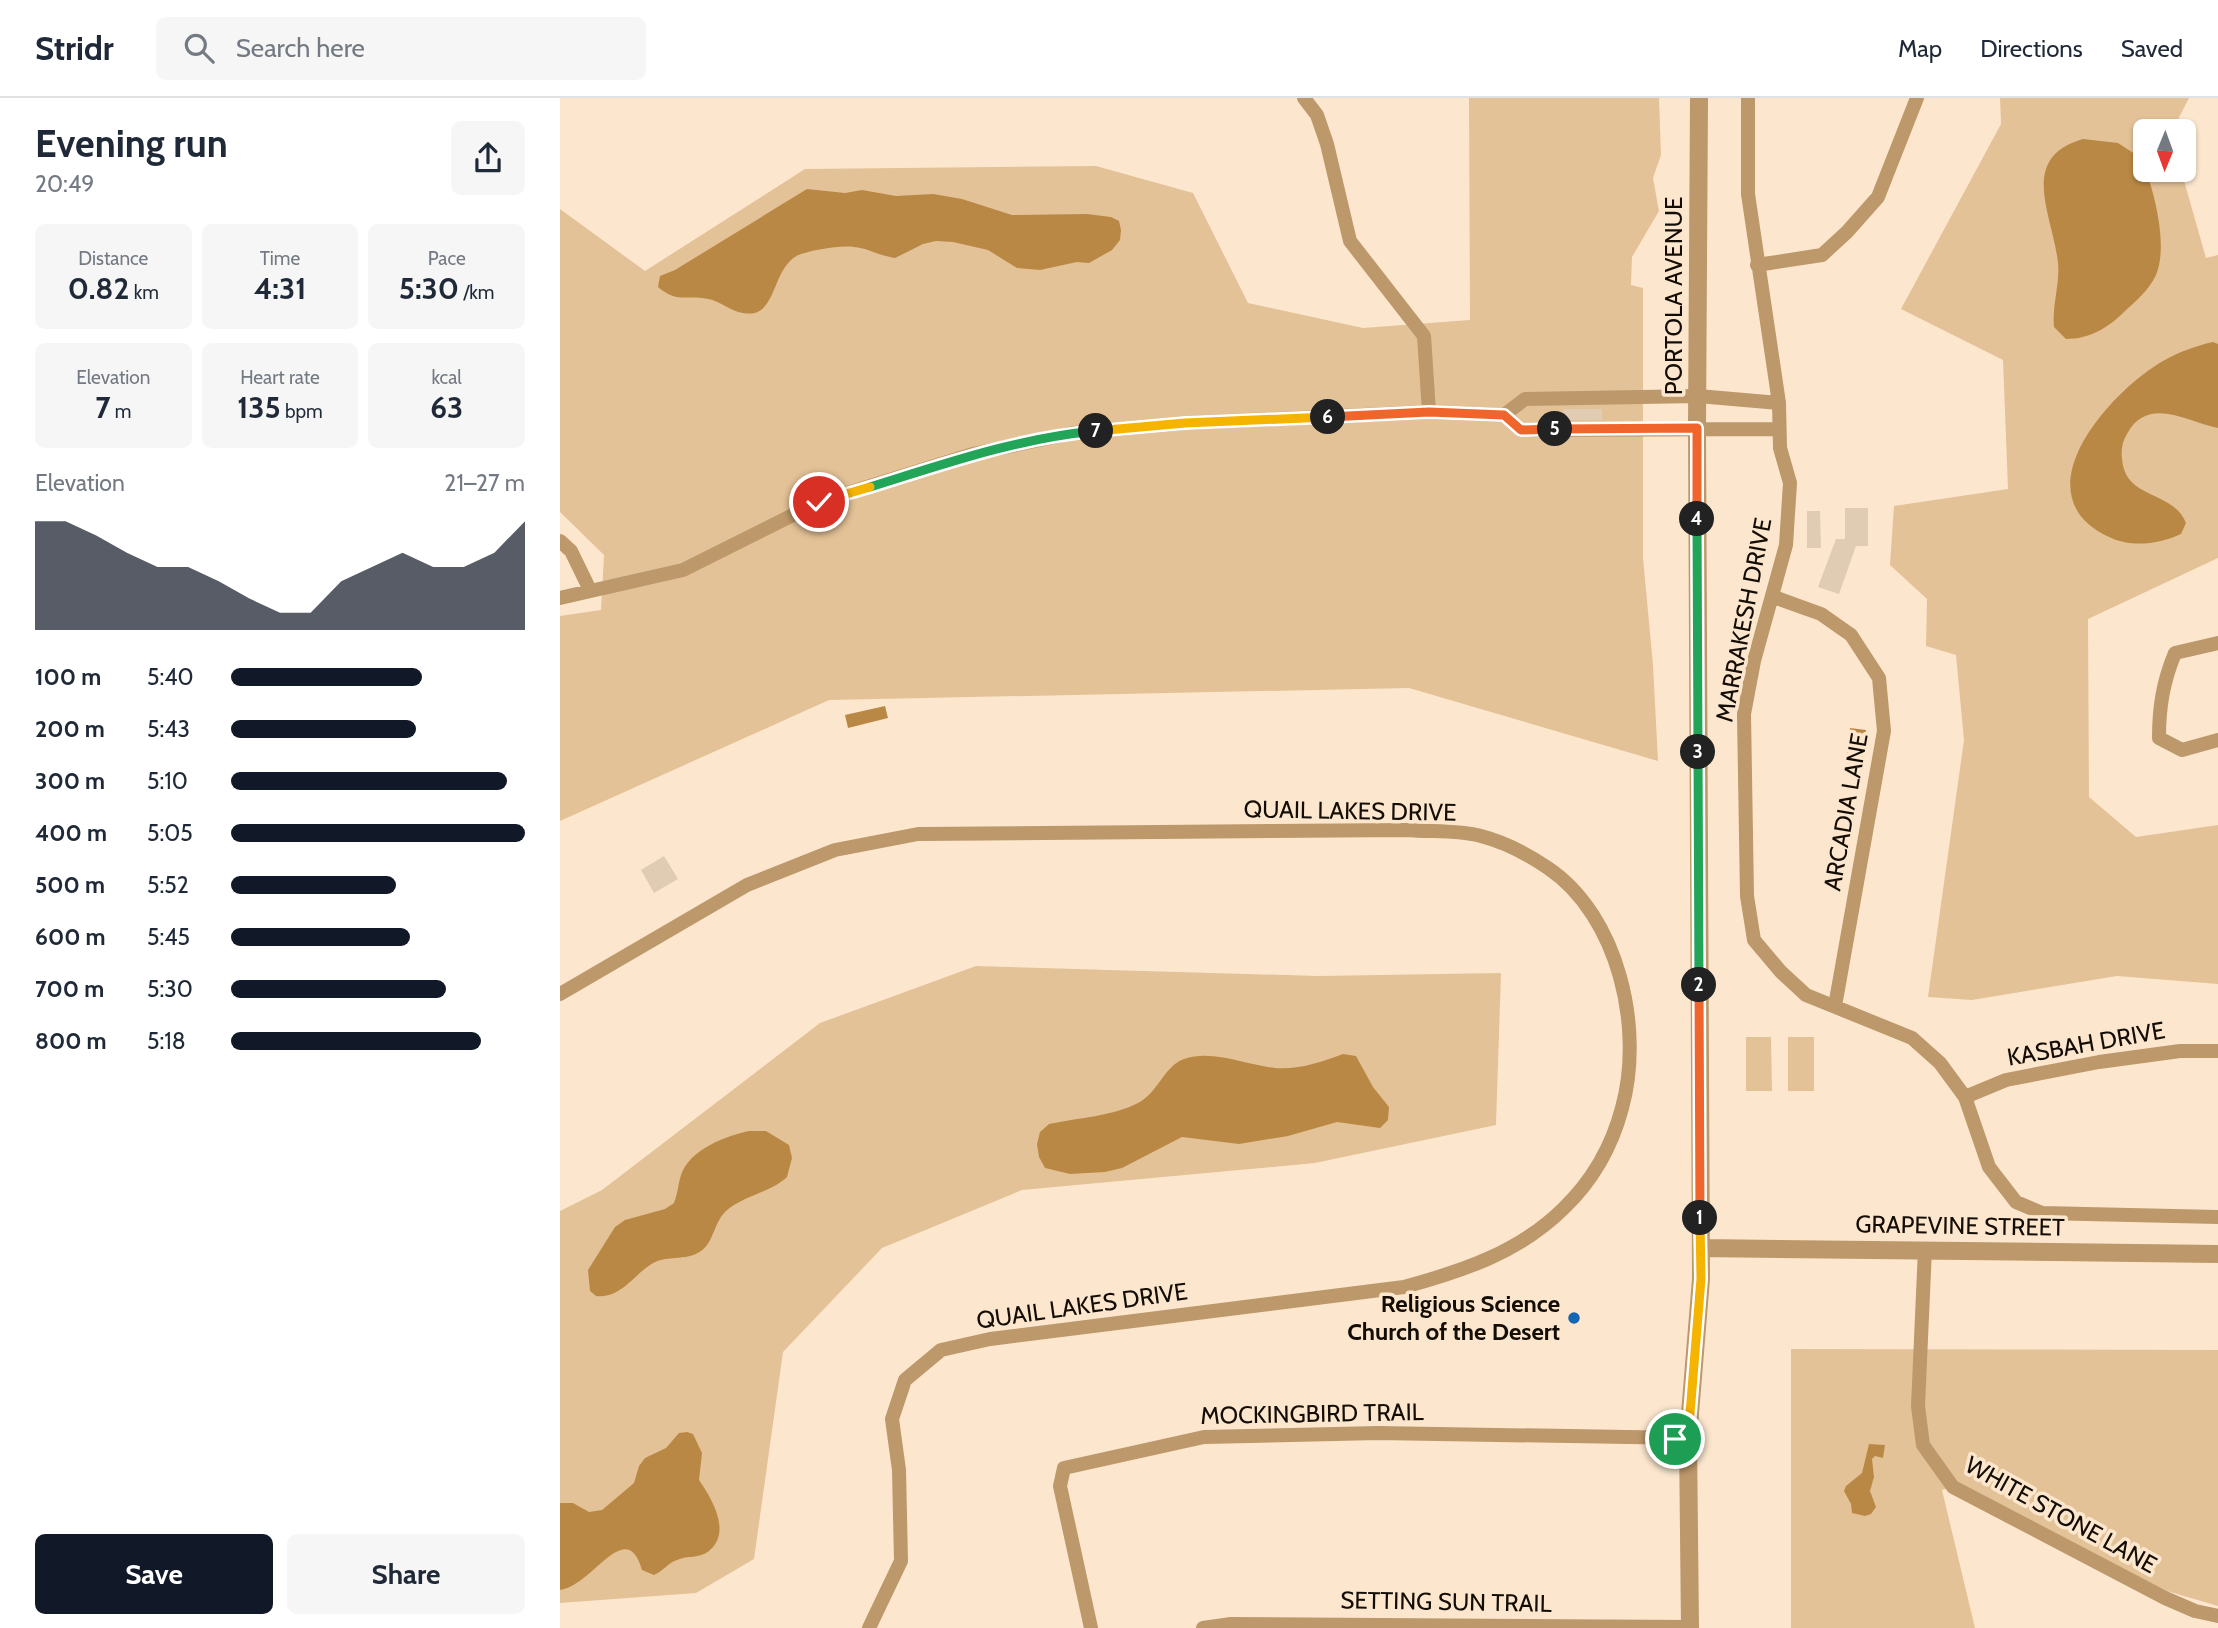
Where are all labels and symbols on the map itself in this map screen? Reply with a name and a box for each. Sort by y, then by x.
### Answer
north arrow [2133,119,2196,182]
street label: PORTOLA AVENUE [1659,197,1688,395]
pin: 6 [1310,400,1346,434]
pin: 5 [1538,412,1572,446]
pin: 7 [1078,414,1114,448]
pin [789,472,849,532]
pin: 4 [1680,502,1714,536]
street label: MARRAKESH DRIVE [1710,515,1778,724]
street label: ARCADIA LANE [1817,731,1874,893]
pin: 3 [1680,734,1716,770]
street label: QUAIL LAKES DRIVE [1243,794,1457,827]
pin: 2 [1682,968,1716,1002]
street label: KASBAH DRIVE [2005,1015,2167,1072]
pin: 1 [1682,1200,1718,1236]
street label: GRAPEVINE STREET [1855,1209,2065,1242]
street label: QUAIL LAKES DRIVE [975,1276,1189,1335]
place label: Religious Science Church of the Desert [1347,1289,1560,1346]
marker: Religious Science Church of the Desert [1566,1310,1582,1326]
street label: MOCKINGBIRD TRAIL [1200,1397,1424,1430]
pin [1645,1409,1705,1469]
street label: WHITE STONE LANE [1960,1450,2162,1579]
street label: SETTING SUN TRAIL [1340,1585,1552,1618]

